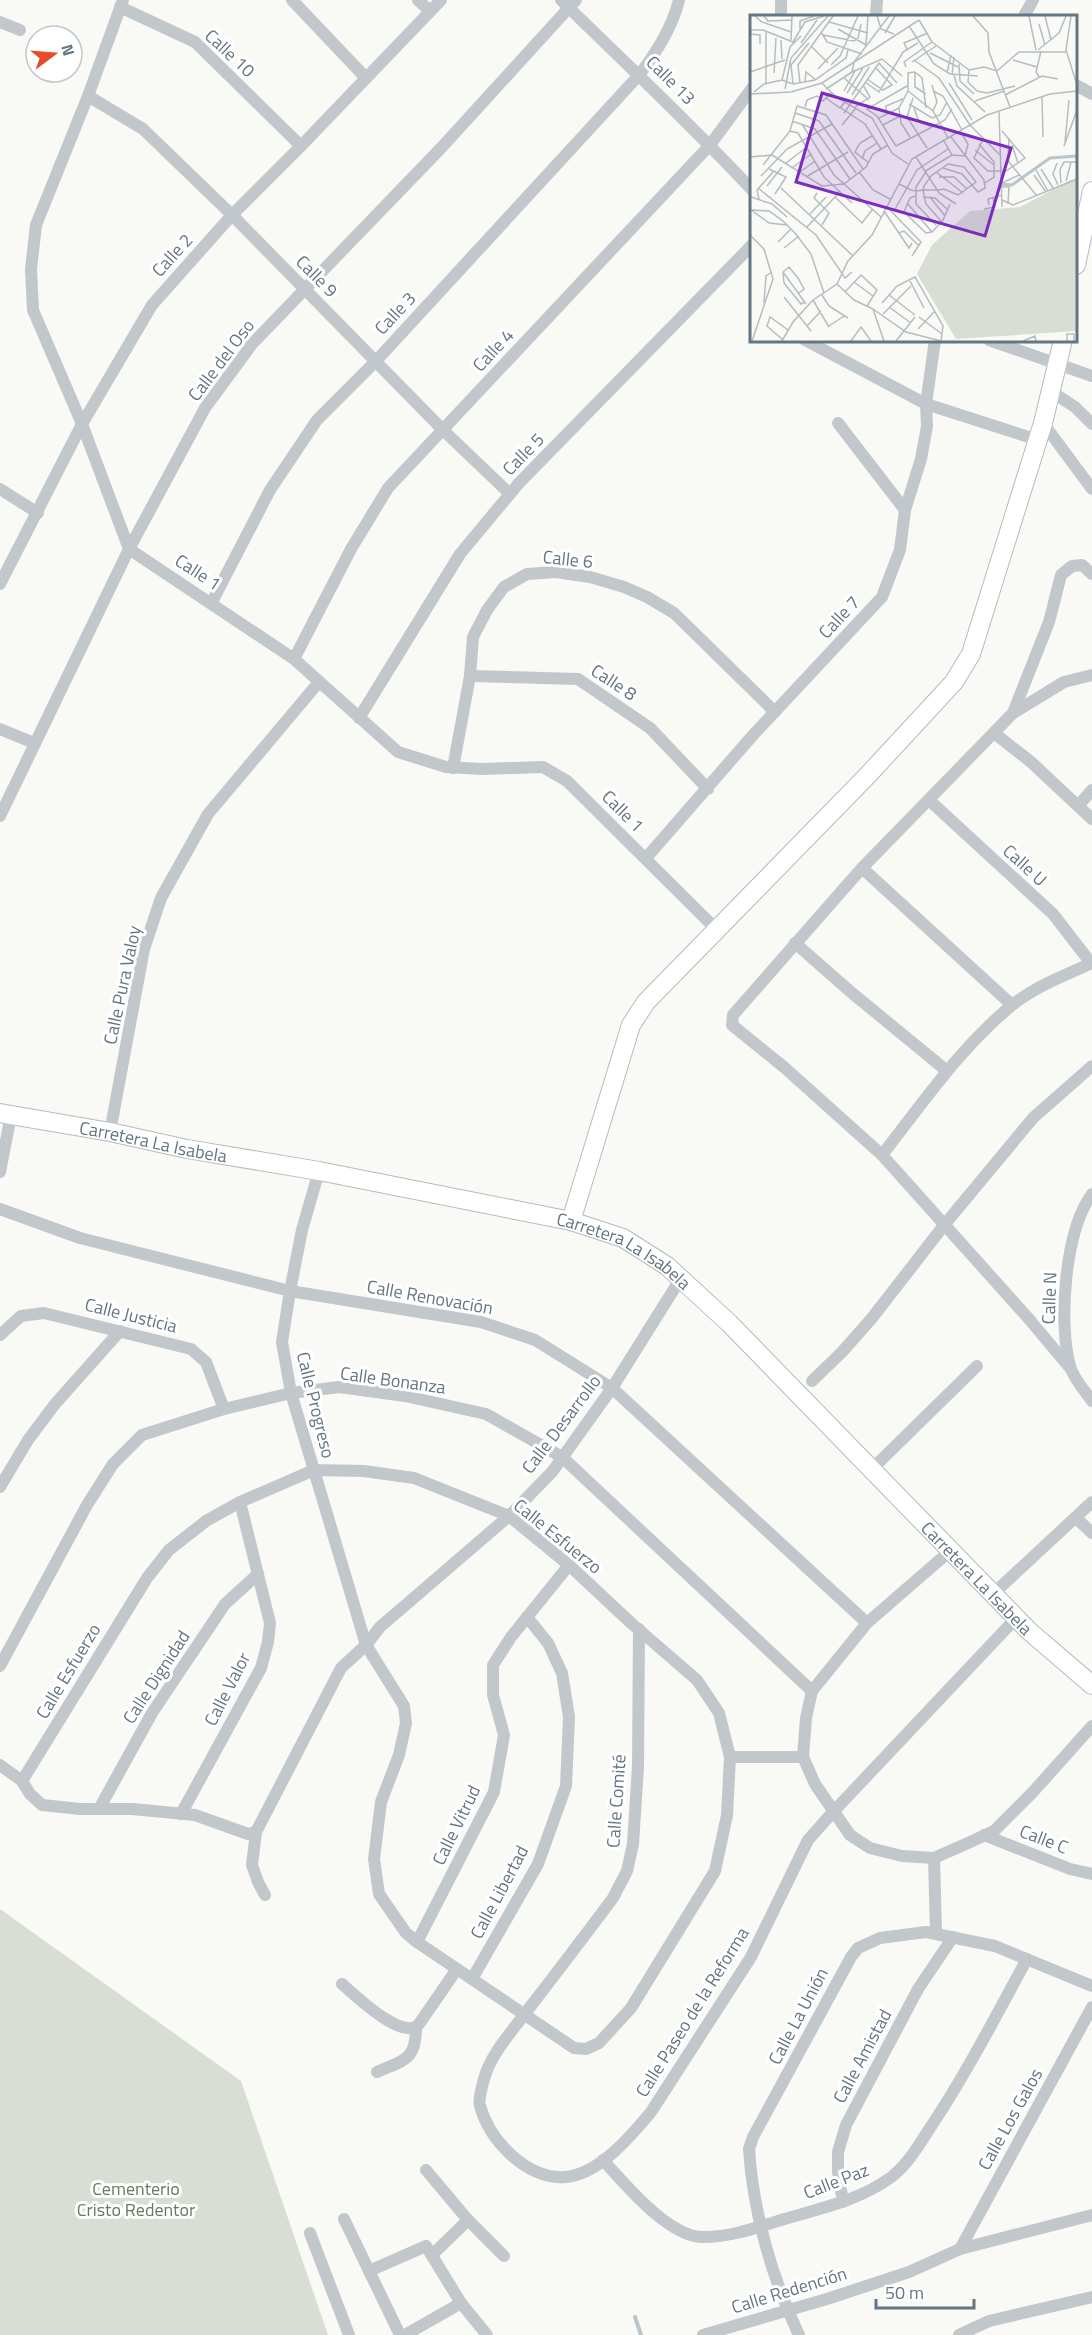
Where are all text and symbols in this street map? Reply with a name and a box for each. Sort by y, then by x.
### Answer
inset map [750,15,1077,342]
street label: Calle 10 [199,23,261,83]
north arrow [24,24,84,84]
text: N [55,41,81,59]
street label: Calle 13 [640,49,702,111]
street label: Calle 2 [145,227,199,283]
street label: Calle 9 [290,249,344,303]
street label: Calle 3 [368,285,422,341]
street label: Calle del Oso [181,313,261,407]
street label: Calle 4 [466,322,520,378]
street label: Calle 5 [496,427,550,481]
street label: Calle 6 [542,543,594,575]
street label: Calle 1 [170,547,226,597]
street label: Calle 7 [812,589,866,645]
street label: Calle 8 [586,657,642,707]
street label: Calle 1 [596,784,650,838]
street label: Calle U [997,838,1053,892]
street label: Calle Pura Valoy [96,923,148,1047]
street label: Carretera La Isabela [77,1113,229,1169]
street label: Carretera La Isabela [554,1205,697,1296]
street label: Calle N [1035,1271,1063,1325]
street label: Calle Renovación [365,1273,495,1321]
street label: Calle Justicia [82,1290,180,1340]
street label: Calle Progreso [290,1349,342,1461]
street label: Calle Bonanza [338,1359,448,1401]
street label: Calle Desarrollo [515,1369,607,1479]
street label: Calle Esfuerzo [508,1492,608,1580]
street label: Carretera La Isabela [915,1515,1039,1641]
street label: Calle Esfuerzo [29,1618,107,1724]
street label: Calle Dignidad [116,1625,196,1729]
street label: Calle Valor [197,1648,257,1730]
street label: Calle Comité [599,1753,633,1849]
street label: Calle Vitrud [425,1780,487,1870]
street label: Calle C [1016,1817,1072,1861]
street label: Calle Libertad [463,1840,535,1944]
street label: Calle Paseo de la Reforma [629,1922,755,2102]
street label: Calle La Unión [761,1963,835,2069]
street label: Calle Amistad [826,2004,898,2108]
street label: Calle Los Galos [971,2063,1049,2175]
street label: Calle Paz [799,2156,873,2206]
park label: Cementerio Cristo Redentor [77,2175,195,2223]
street label: Calle Redención [728,2260,850,2320]
scale bar [876,2272,974,2310]
text: 50 m [885,2279,924,2306]

